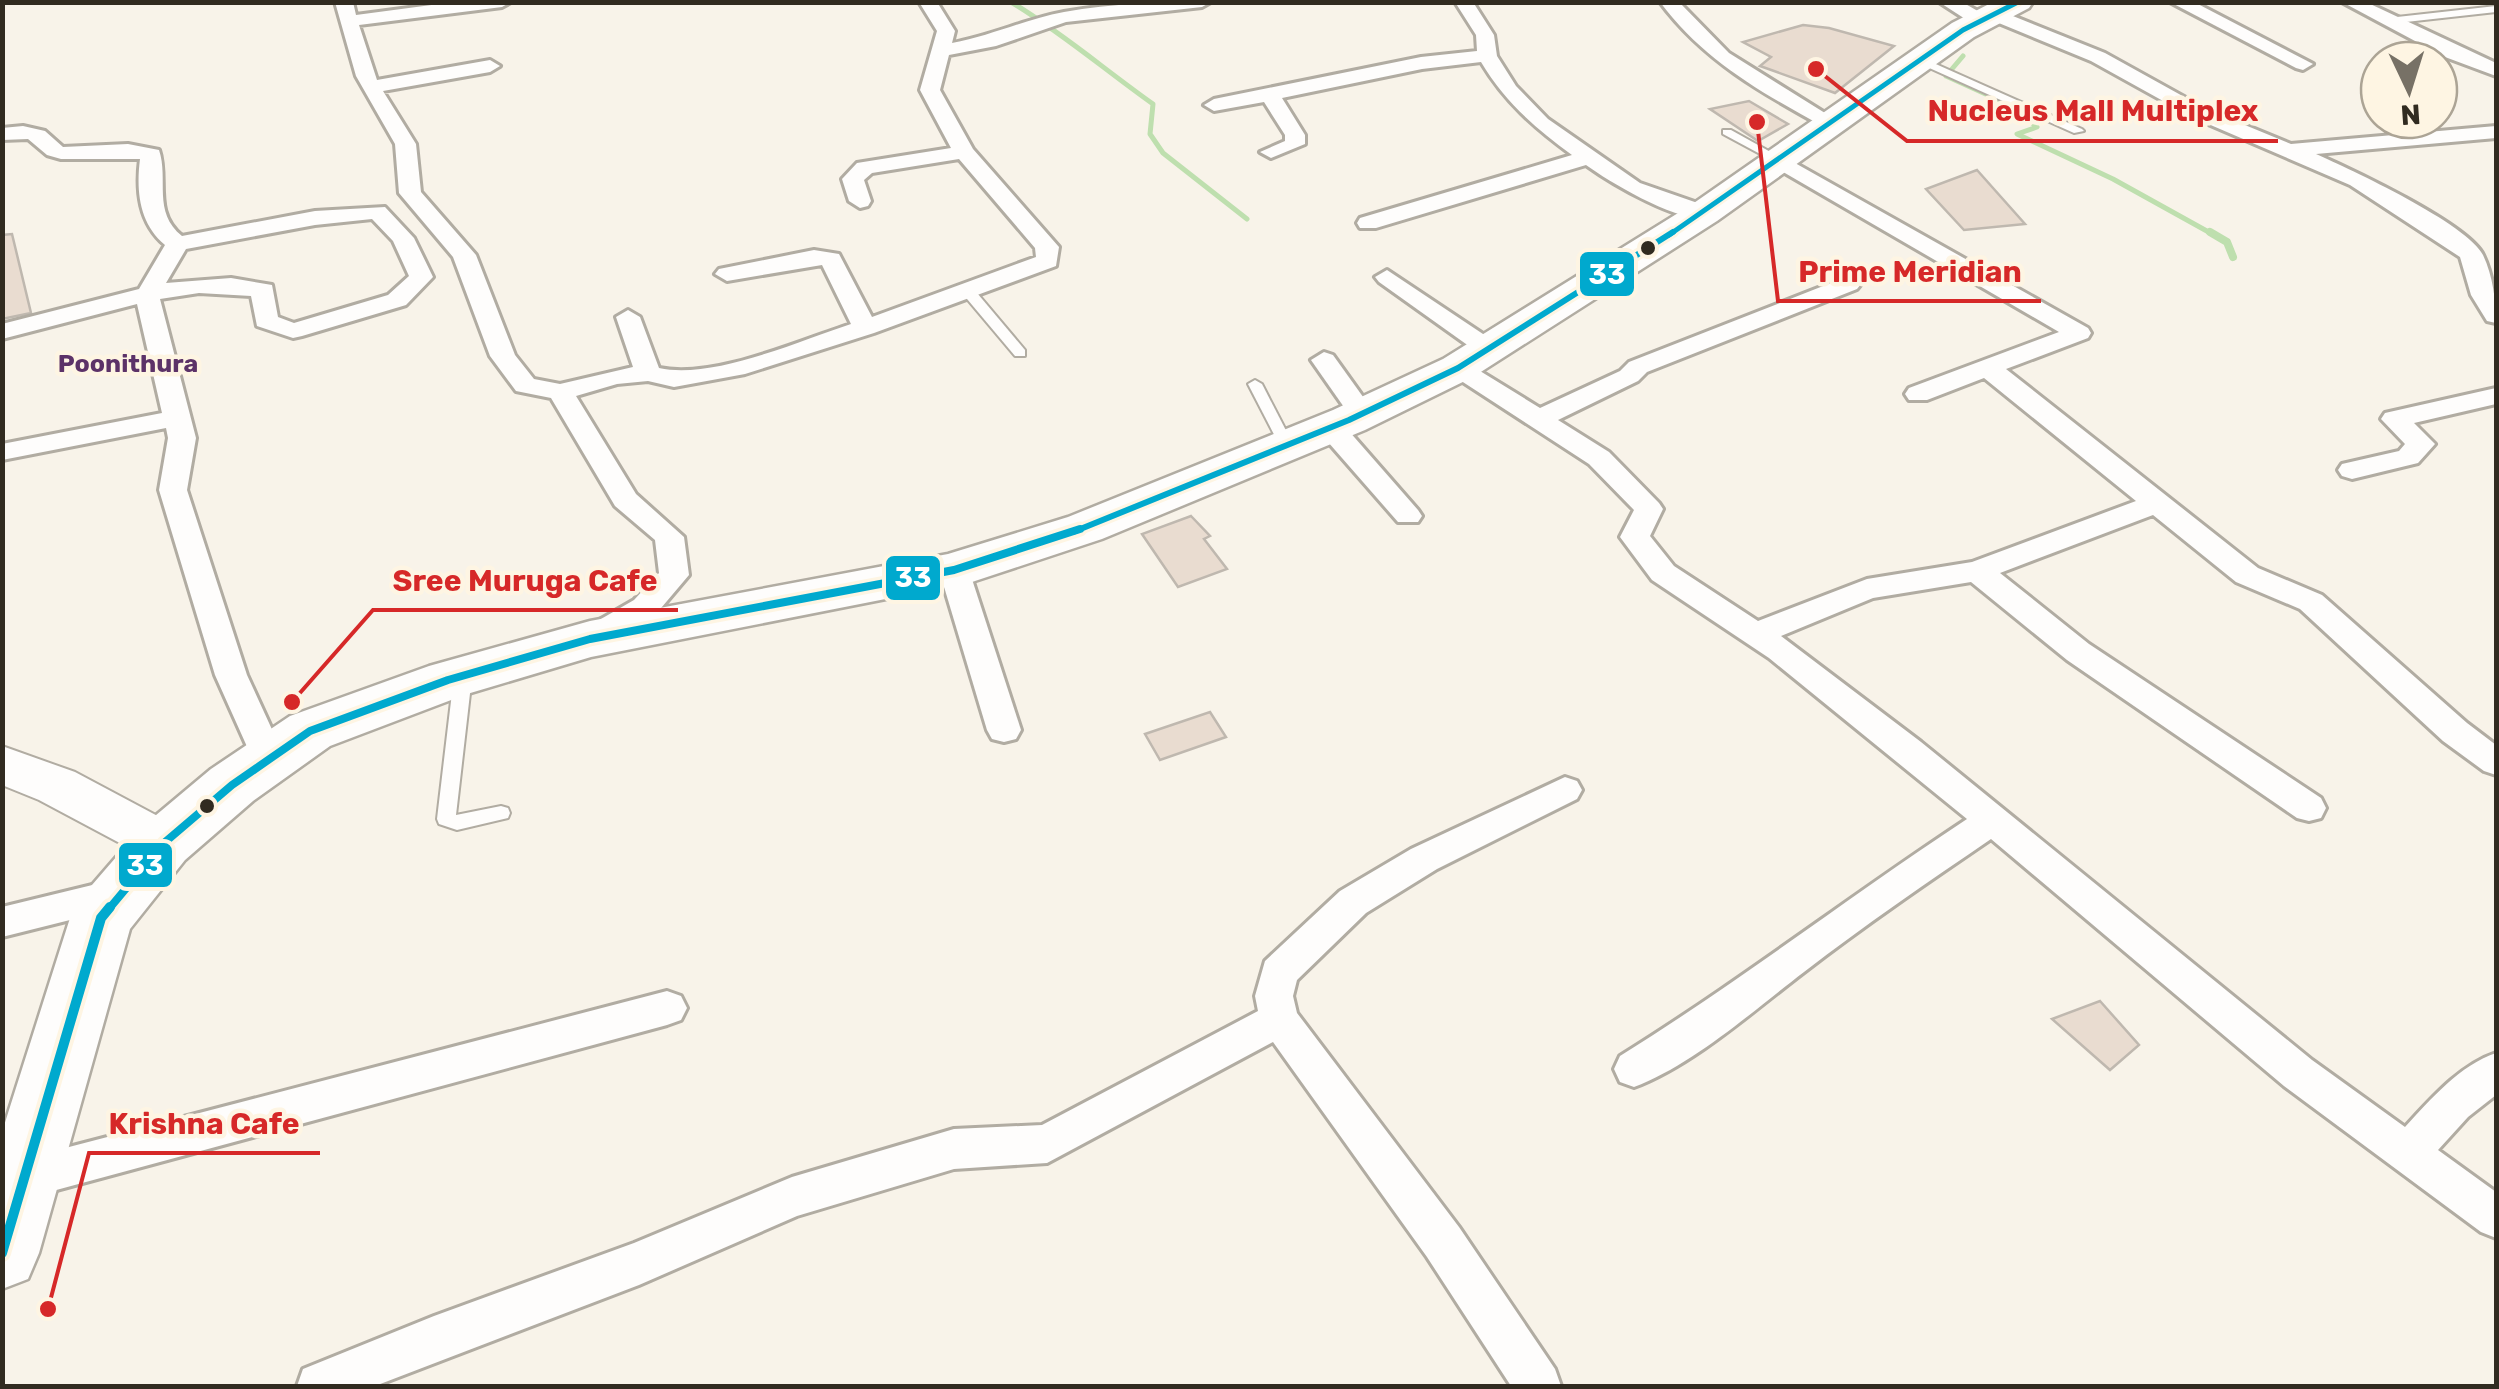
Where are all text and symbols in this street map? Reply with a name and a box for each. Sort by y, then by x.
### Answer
north arrow [2359,40,2459,140]
callout: Nucleus Mall Multiplex [1907,81,2278,141]
text: Nucleus Mall Multiplex [1928,93,2259,129]
text: N [2400,97,2422,132]
unlabelled marker [1638,238,1658,258]
callout: Prime Meridian [1778,241,2041,301]
line badge: 33 [1578,250,1636,298]
text: Prime Meridian [1798,254,2022,290]
text: 33 [1589,258,1625,291]
district label: Poonithura [58,349,198,378]
callout: Sree Muruga Cafe [373,550,678,610]
line badge: 33 [884,554,942,602]
text: 33 [895,561,931,594]
text: Sree Muruga Cafe [393,563,657,599]
unlabelled marker [197,796,217,816]
line badge: 33 [117,841,174,889]
text: 33 [127,849,163,882]
callout: Krishna Cafe [89,1093,320,1153]
text: Krishna Cafe [108,1106,300,1142]

